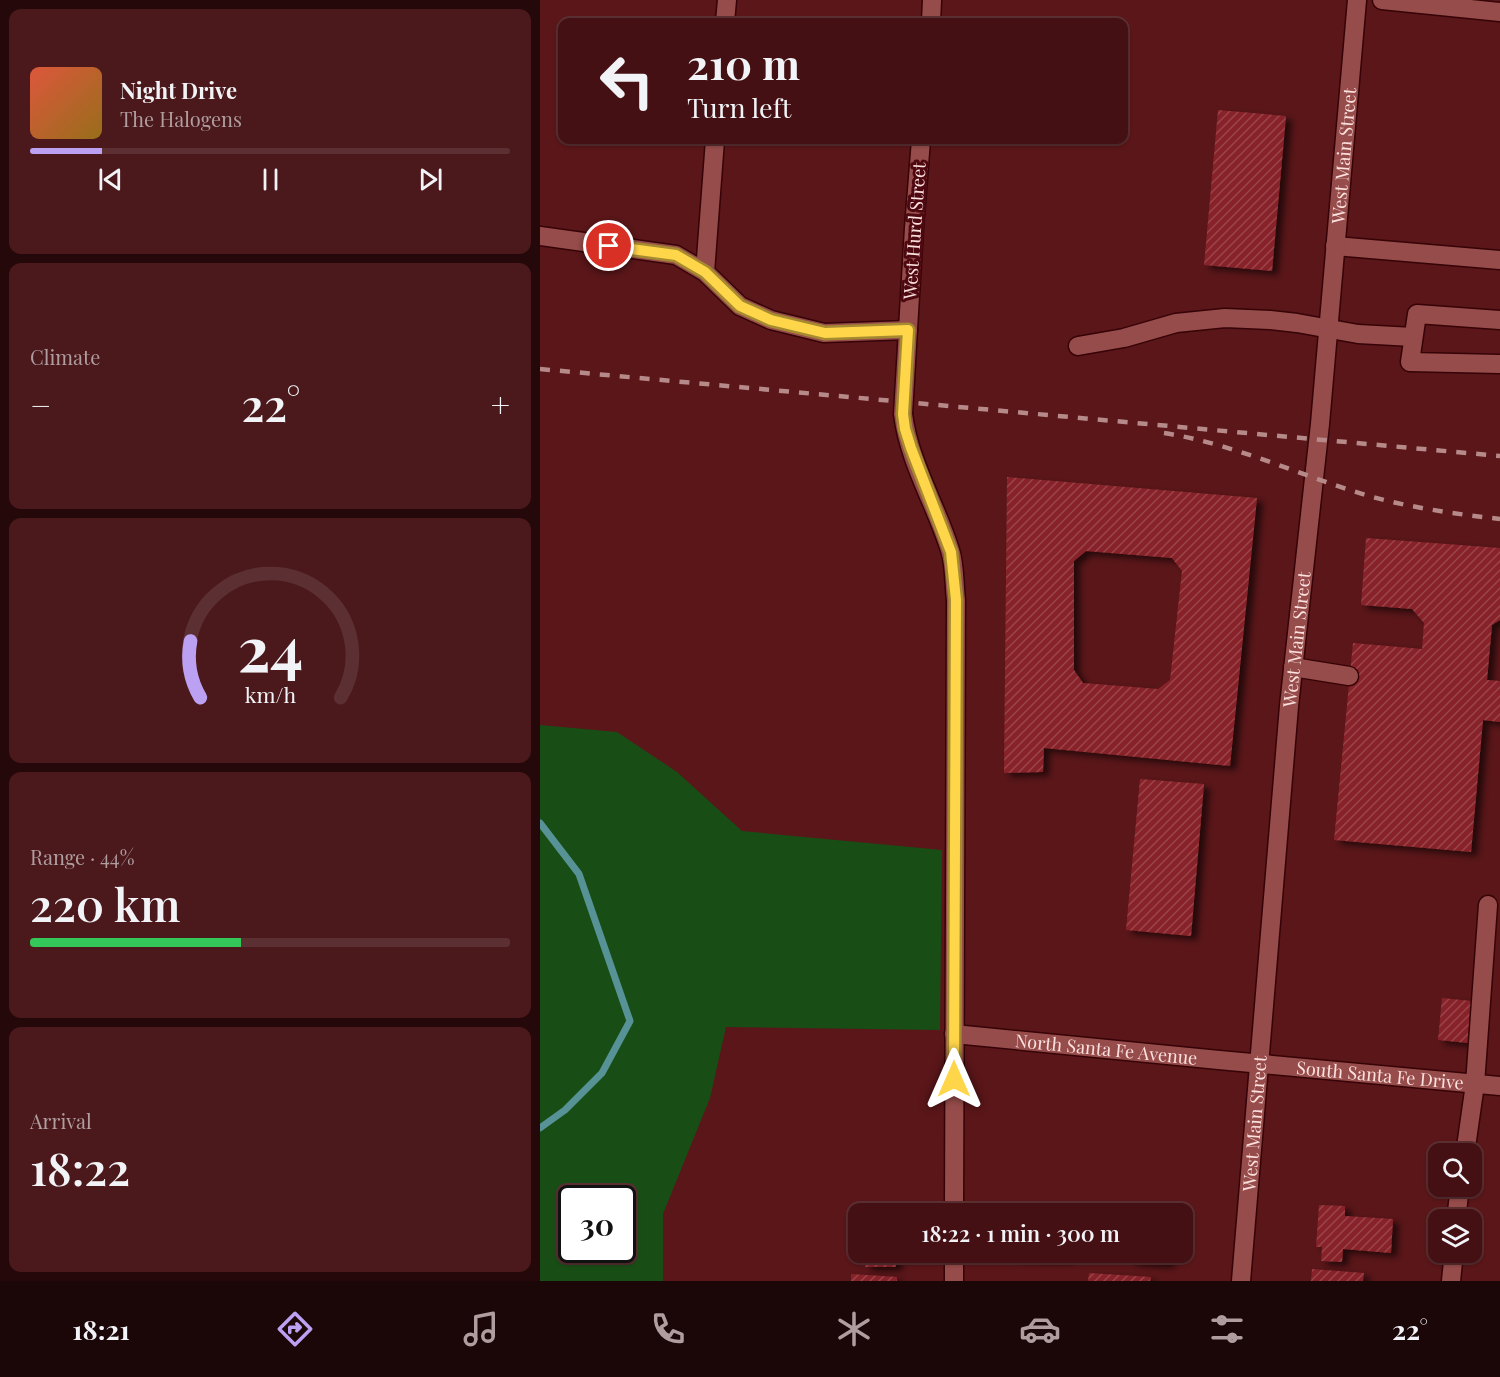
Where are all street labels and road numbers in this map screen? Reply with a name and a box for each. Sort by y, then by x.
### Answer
street label: West Main Street [1325,86,1361,226]
street label: West Hurd Street [897,161,931,301]
street label: West Main Street [1277,570,1316,709]
street label: North Santa Fe Avenue [1014,1028,1199,1070]
street label: West Main Street [1236,1054,1272,1193]
street label: South Santa Fe Drive [1295,1055,1465,1095]

